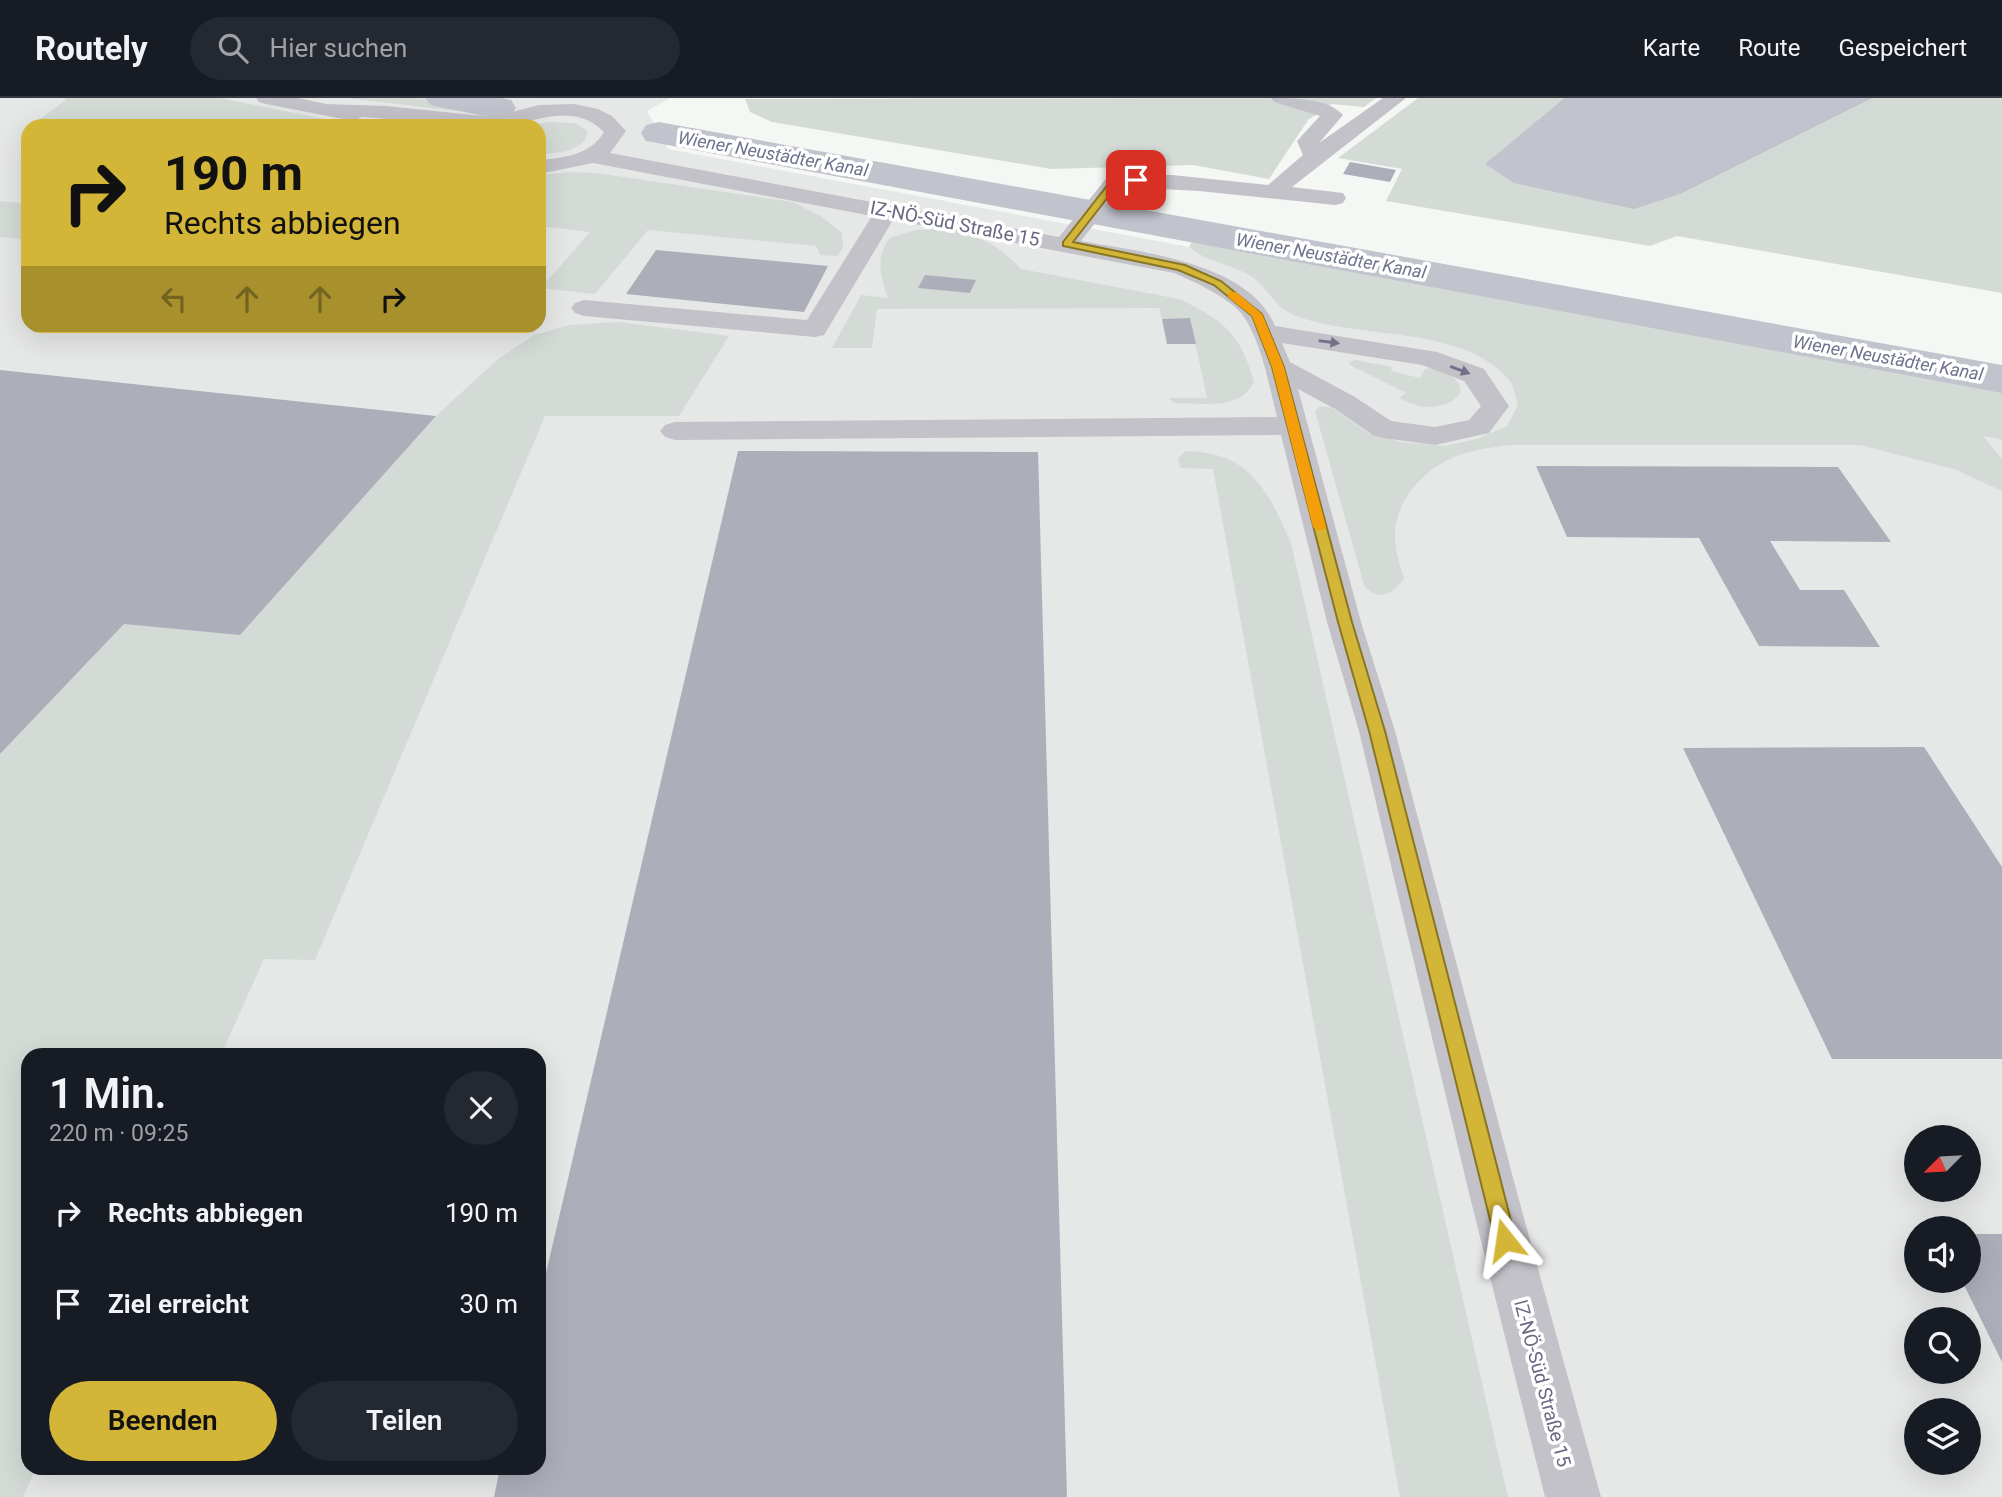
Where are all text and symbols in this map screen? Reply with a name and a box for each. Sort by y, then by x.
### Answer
search box [190,17,680,80]
text: Routely [35,29,148,68]
icon: search [214,29,252,67]
text: Hier suchen [270,33,407,63]
text: Karte [1643,34,1700,62]
text: Route [1738,34,1800,62]
text: Gespeichert [1838,34,1967,62]
water label: Wiener Neustädter Kanal [676,126,871,181]
text: 190 m [164,145,303,202]
icon: right [49,147,140,238]
pin [1106,150,1166,210]
icon: arrive [1117,161,1155,199]
street label: IZ-NÖ-Süd Straße 15 [868,196,1042,251]
text: Rechts abbiegen [164,204,401,242]
water label: Wiener Neustädter Kanal [1234,228,1429,283]
icon: left [155,280,193,318]
icon: ahead [228,280,266,318]
icon: ahead [301,280,339,318]
icon: right [374,280,412,318]
water label: Wiener Neustädter Kanal [1791,330,1986,385]
one-way arrow [1319,336,1341,347]
one-way arrow [1450,365,1471,376]
text: 1 Min. [49,1069,167,1118]
button: close [444,1071,518,1145]
text: 220 m · 09:25 [49,1120,188,1147]
north arrow [1904,1125,1981,1202]
map controls [1904,1125,1981,1475]
icon: right [49,1194,87,1232]
text: Rechts abbiegen [108,1198,303,1228]
text: 190 m [445,1198,518,1228]
position arrow [1468,1203,1542,1277]
button: sound [1904,1216,1981,1293]
icon: arrive [49,1285,87,1323]
text: Ziel erreicht [108,1289,249,1319]
text: 30 m [460,1289,518,1319]
street label: IZ-NÖ-Süd Straße 15 [1509,1297,1576,1469]
button: search [1904,1307,1981,1384]
button: Beenden [49,1381,277,1461]
button: Teilen [291,1381,518,1461]
button: layers [1904,1398,1981,1475]

